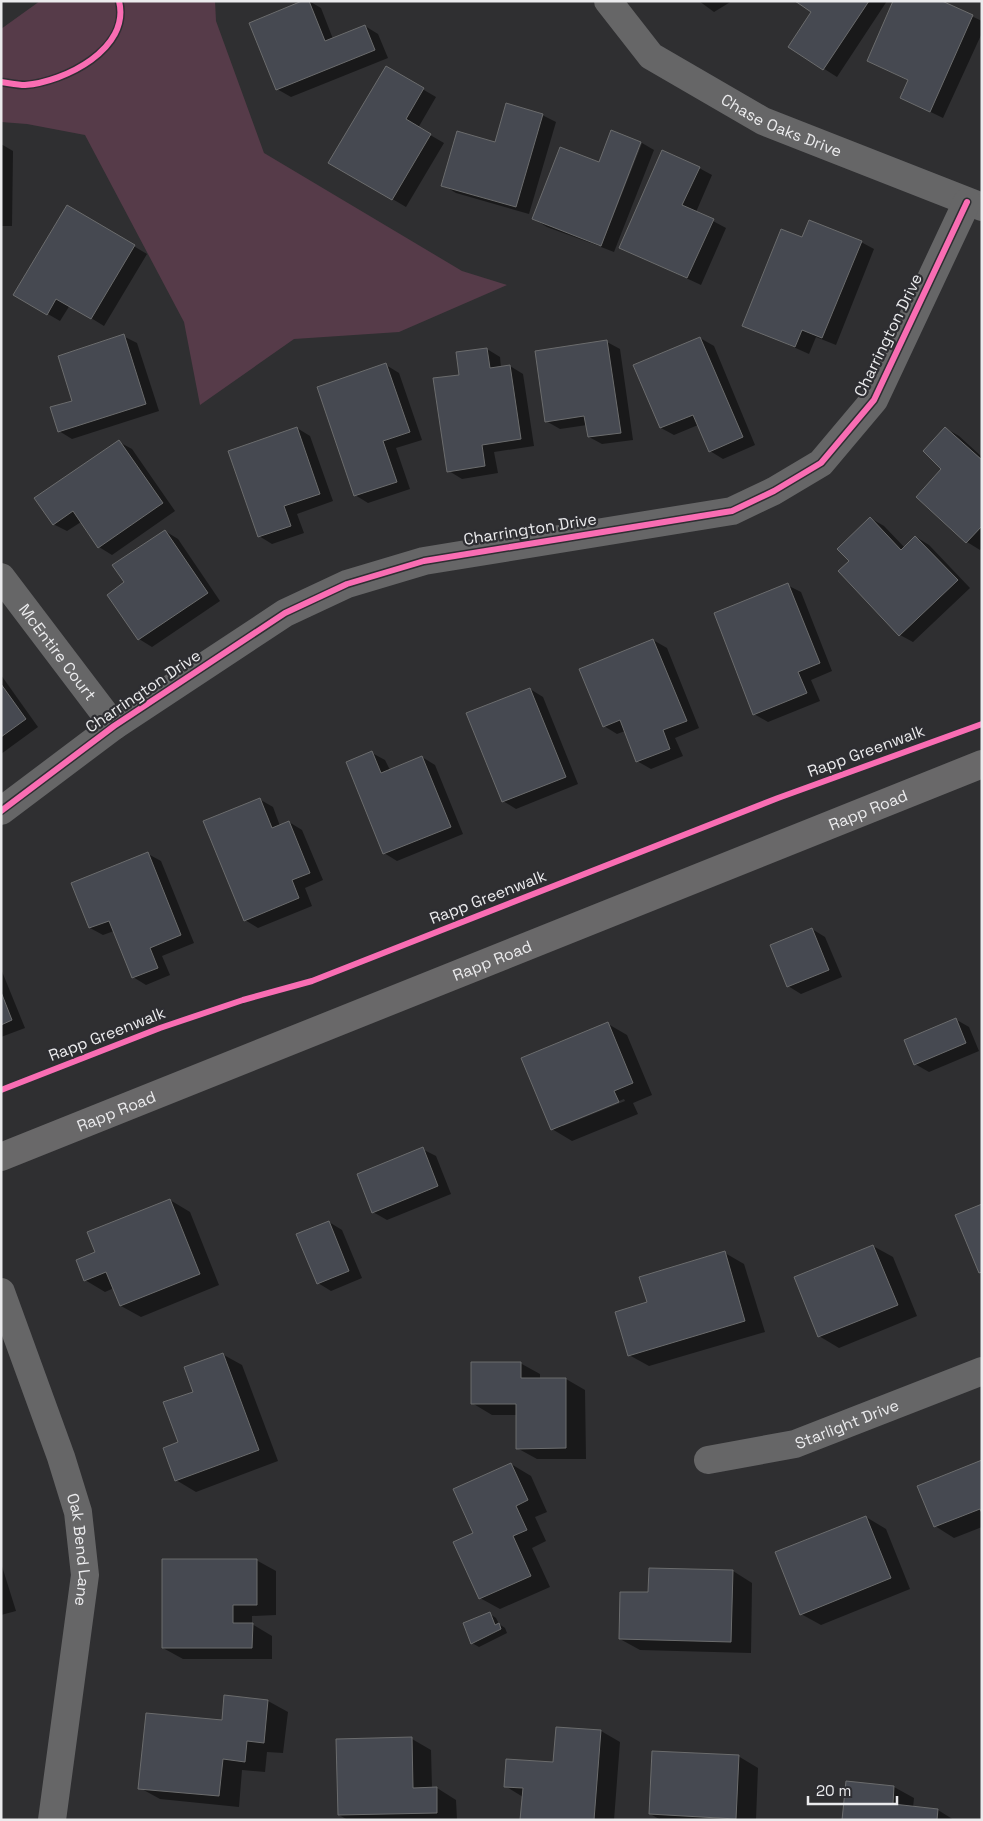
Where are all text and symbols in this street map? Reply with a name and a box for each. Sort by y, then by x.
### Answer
street label: Chase Oaks Drive [717,89,845,161]
street label: Charrington Drive [849,270,927,400]
street label: Charrington Drive [462,508,598,550]
street label: McEntire Court [14,599,101,704]
street label: Charrington Drive [81,645,205,737]
street label: Rapp Greenwalk [804,720,928,782]
street label: Rapp Road [825,784,911,835]
street label: Rapp Greenwalk [427,865,550,929]
street label: Rapp Road [449,935,535,986]
street label: Rapp Greenwalk [46,1002,169,1066]
street label: Rapp Road [74,1086,159,1136]
street label: Starlight Drive [792,1394,902,1454]
street label: Oak Bend Lane [62,1491,96,1608]
scale bar [808,1774,897,1806]
text: 20 m [816,1781,851,1800]

